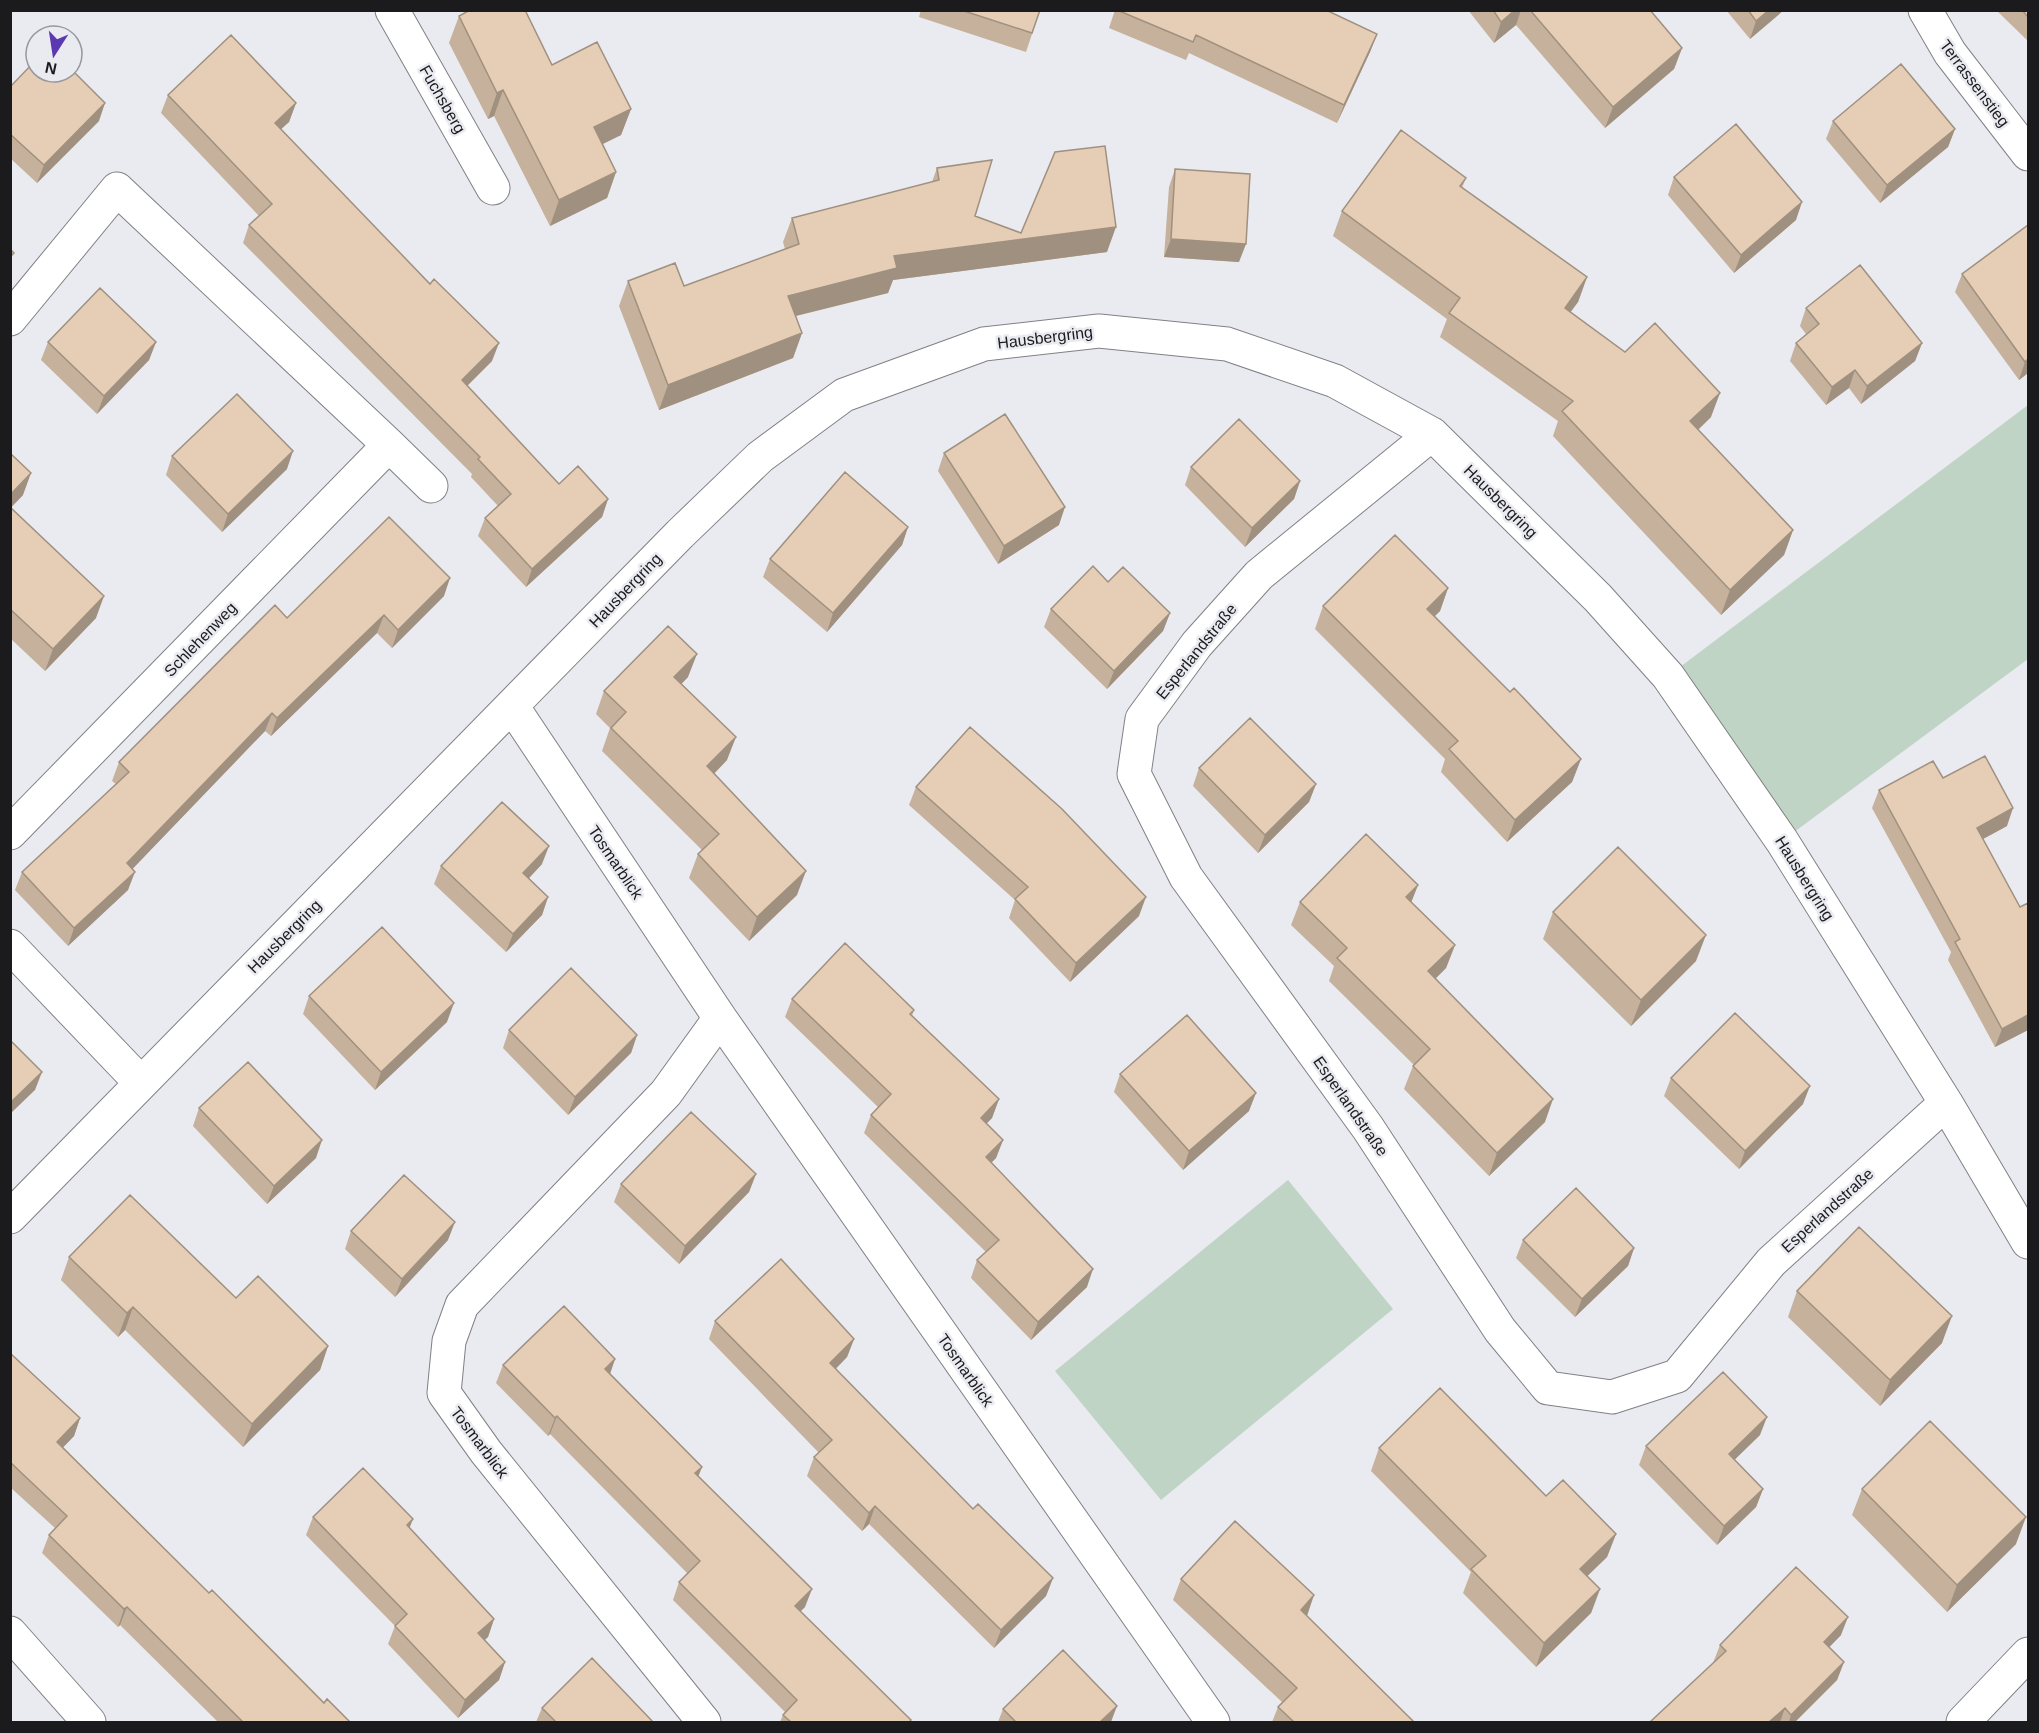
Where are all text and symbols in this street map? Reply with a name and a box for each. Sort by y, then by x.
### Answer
north arrow [24,24,84,84]
street label: Terrassenstieg [1937,37,2013,130]
text: N [44,59,58,78]
street label: Fuchsberg [416,62,469,136]
street label: Hausbergring [996,323,1094,352]
street label: Hausbergring [1461,461,1541,541]
street label: Hausbergring [586,550,665,631]
street label: Schlehenweg [161,599,240,680]
street label: Esperlandstraße [1153,600,1240,702]
street label: Tosmarblick [585,823,647,903]
street label: Hausbergring [1772,833,1837,924]
street label: Hausbergring [244,896,324,976]
street label: Esperlandstraße [1310,1053,1391,1159]
street label: Esperlandstraße [1778,1165,1877,1256]
street label: Tosmarblick [934,1331,997,1411]
street label: Tosmarblick [447,1403,512,1482]

